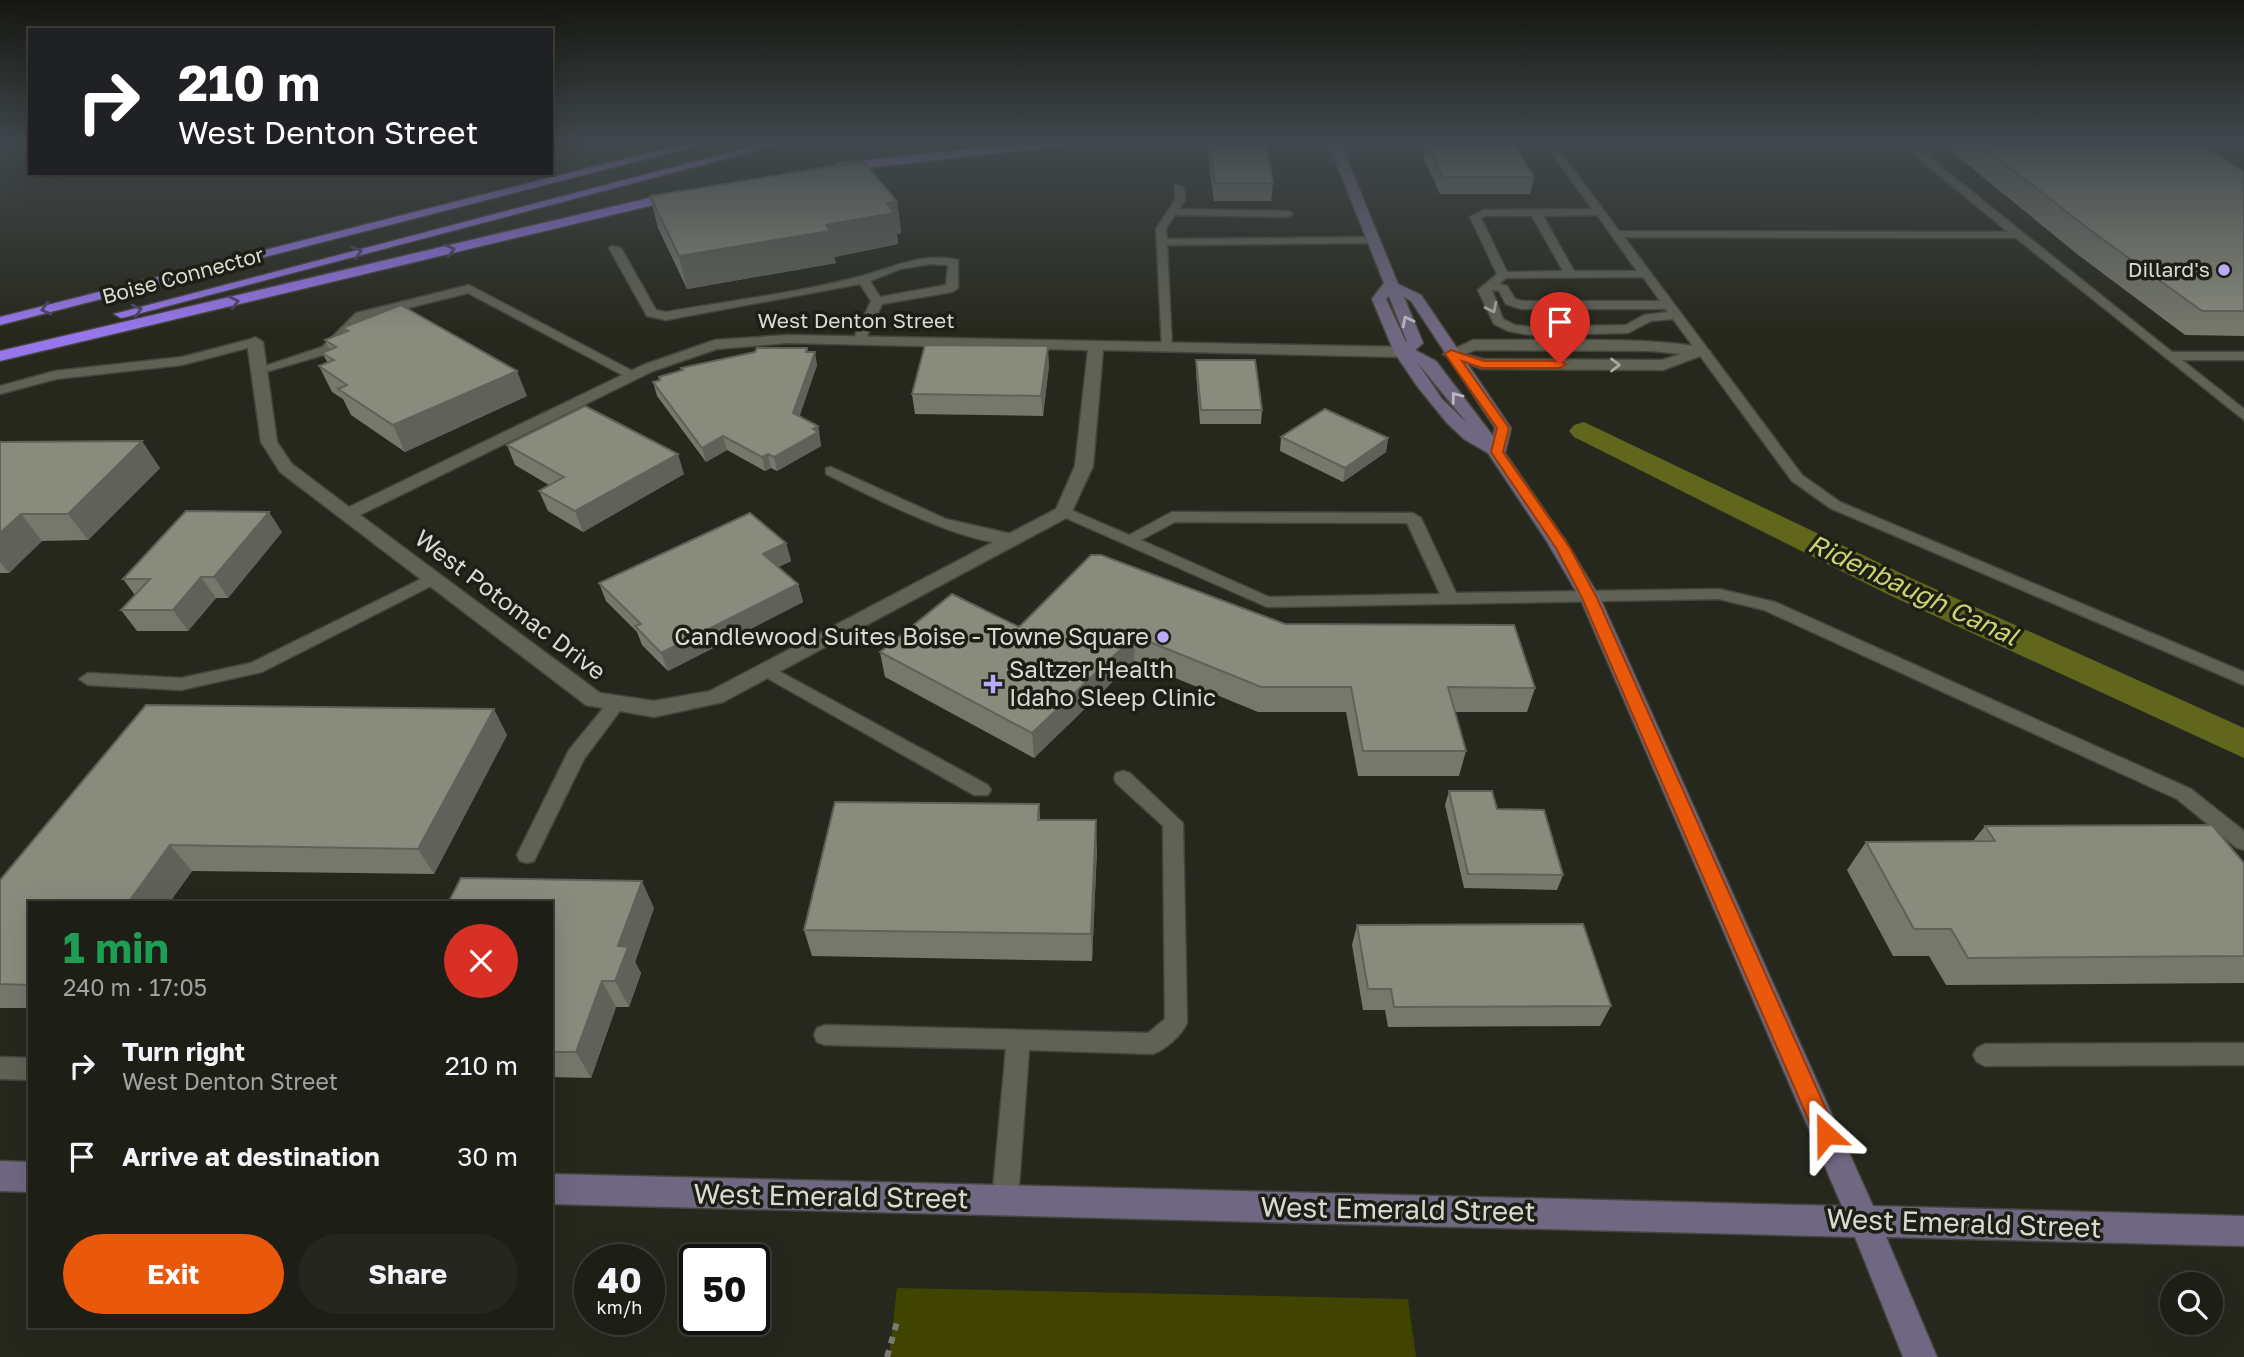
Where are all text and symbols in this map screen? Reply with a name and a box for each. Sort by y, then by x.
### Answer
text: 210 m [178,53,320,112]
icon: right [63,56,154,147]
text: West Denton Street [178,113,478,151]
street label: Boise Connector [99,241,266,309]
one-way arrow [444,244,456,258]
one-way arrow [351,246,363,261]
place label: Dillard's [2128,256,2210,282]
marker: Dillard's [2216,262,2232,278]
pin [1530,292,1590,364]
one-way arrow [228,296,240,310]
one-way arrow [41,301,53,315]
one-way arrow [1483,301,1497,313]
icon: arrive [1541,303,1579,341]
one-way arrow [131,304,143,318]
street label: West Denton Street [757,307,955,333]
one-way arrow [1401,316,1415,328]
one-way arrow [1611,357,1621,373]
one-way arrow [1452,393,1464,405]
street label: West Potomac Drive [410,523,612,685]
water label: Ridenbaugh Canal [1803,527,2025,652]
place label: Candlewood Suites Boise - Towne Square [674,621,1149,650]
marker: Candlewood Suites Boise - Towne Square [1155,629,1171,645]
place label: Saltzer Health Idaho Sleep Clinic [1009,654,1216,711]
marker: Saltzer Health Idaho Sleep Clinic [983,674,1003,694]
text: 1 min [63,922,169,972]
button: close [444,924,518,998]
text: 240 m · 17:05 [63,973,207,1001]
text: Turn right [122,1036,245,1067]
icon: right [63,1047,101,1085]
text: 210 m [445,1050,518,1081]
text: West Denton Street [122,1067,338,1095]
position arrow [1789,1097,1863,1171]
icon: arrive [63,1138,101,1176]
text: Arrive at destination [122,1141,380,1172]
text: 30 m [457,1141,518,1172]
street label: West Emerald Street [693,1177,969,1214]
street label: West Emerald Street [1260,1190,1536,1227]
street label: West Emerald Street [1826,1201,2102,1244]
button: Exit [63,1234,284,1314]
button: Share [298,1234,518,1314]
speed limit sign: 50 [679,1244,770,1335]
text: 40 [597,1259,642,1301]
map controls [2160,1272,2223,1335]
button: search [2160,1272,2223,1335]
text: km/h [597,1296,642,1318]

